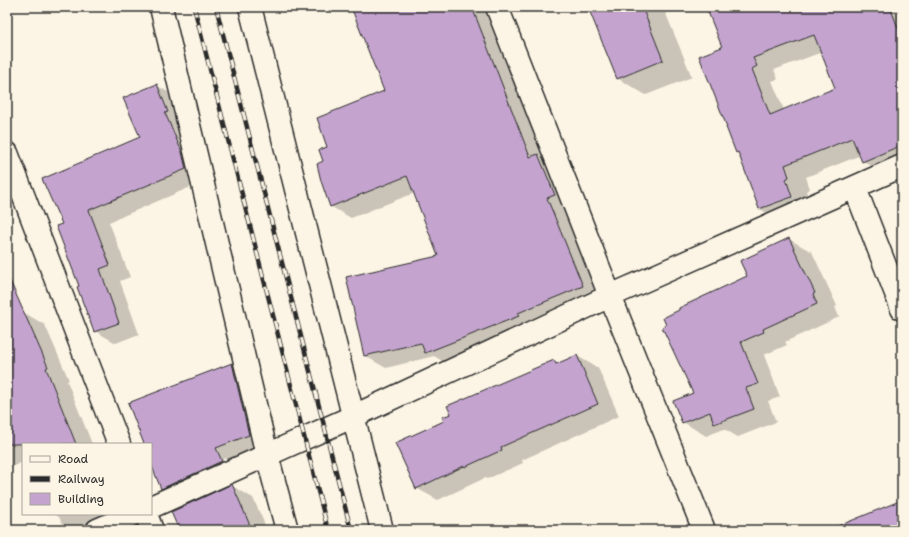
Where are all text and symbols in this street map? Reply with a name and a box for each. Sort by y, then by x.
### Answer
legend [22,443,152,515]
text: Road [58,451,89,467]
text: Railway [58,471,105,487]
text: Building [58,491,104,507]

